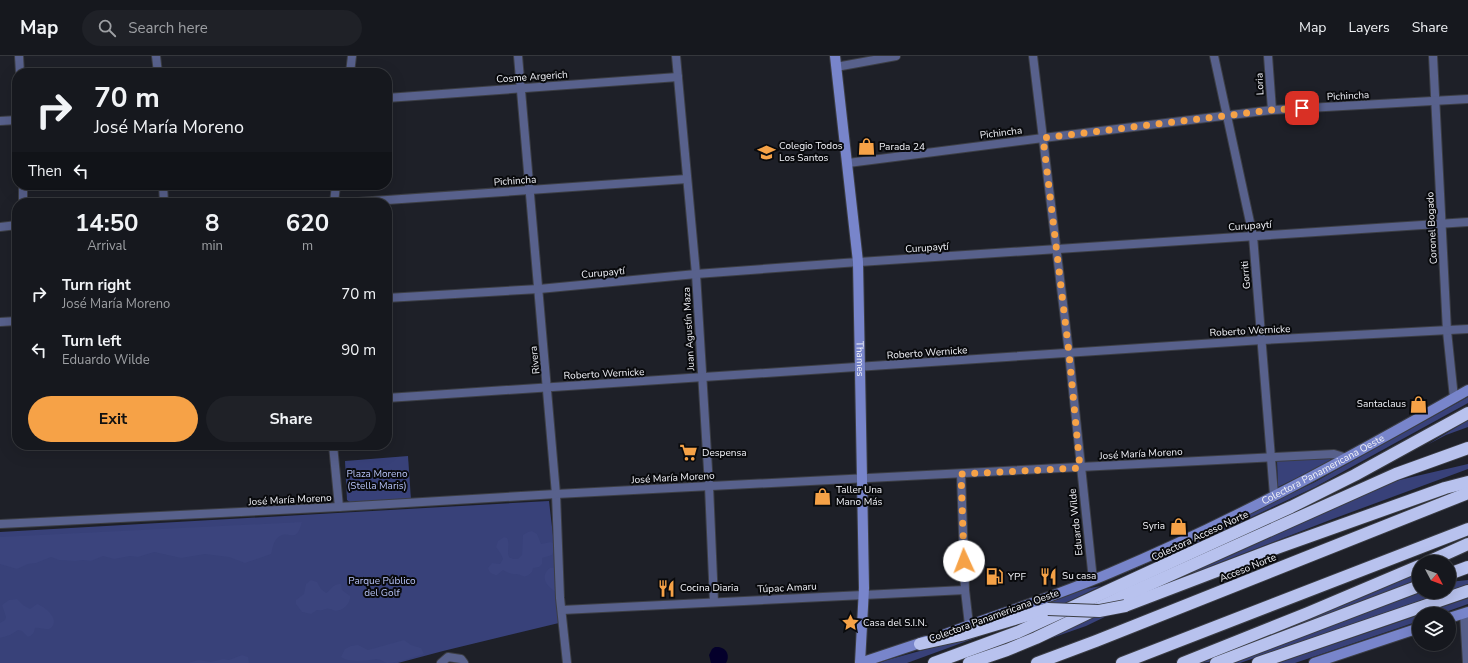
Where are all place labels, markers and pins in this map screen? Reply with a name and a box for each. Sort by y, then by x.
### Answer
pin [1285,91,1319,125]
shop icon: Parada 24 [856,137,876,157]
place label: Colegio Todos Los Santos [779,139,843,165]
place label: Parada 24 [879,140,925,154]
school or university icon: Colegio Todos Los Santos [756,142,776,162]
shop icon: Santaclaus [1409,394,1429,414]
place label: Santaclaus [1357,397,1406,411]
supermarket icon: Despensa [679,443,699,463]
place label: Despensa [702,446,747,460]
place label: Taller Una Mano Más [836,483,883,509]
shop icon: Taller Una Mano Más [813,486,833,506]
shop icon: Syria [1168,516,1188,536]
place label: Syria [1143,519,1165,533]
restaurant icon: Su casa [1039,566,1059,586]
fuel station icon: YPF [985,567,1005,587]
place label: Su casa [1062,569,1096,583]
place label: YPF [1007,570,1026,584]
restaurant icon: Cocina Diaria [657,578,677,598]
place label: Cocina Diaria [680,581,739,595]
place icon: Casa del S.I.N. [840,613,860,633]
place label: Casa del S.I.N. [863,616,927,630]

